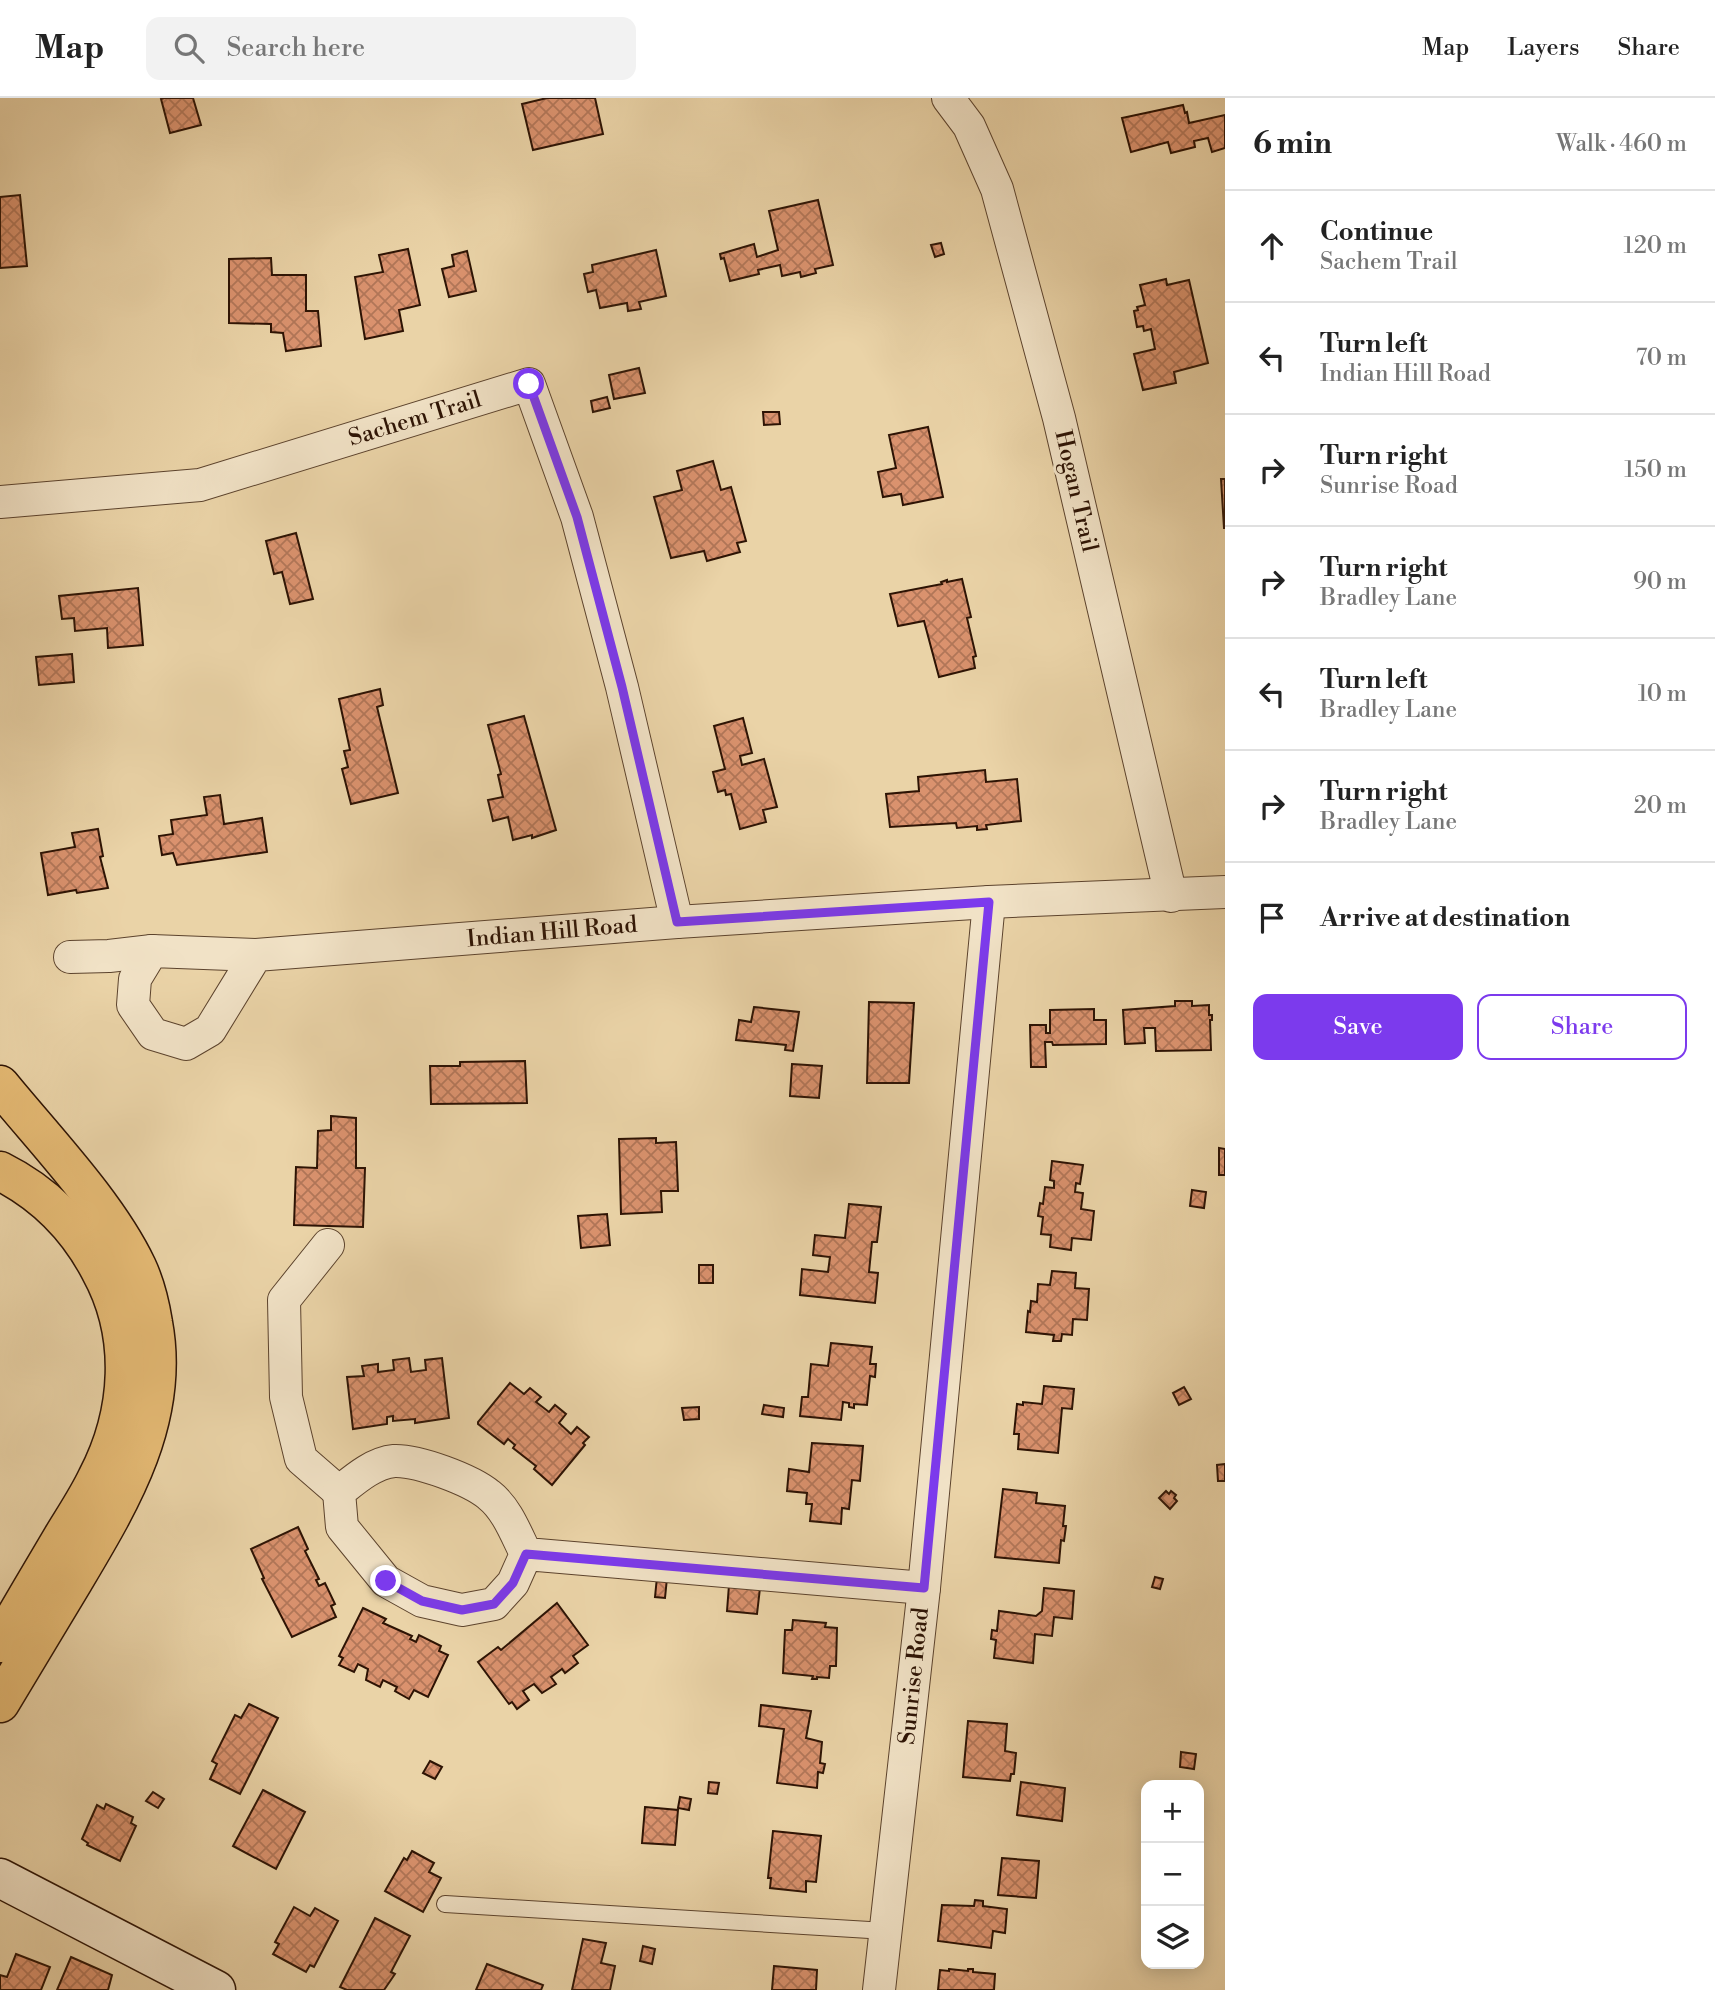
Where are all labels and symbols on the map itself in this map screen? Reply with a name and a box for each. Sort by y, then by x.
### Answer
route start [513,368,544,399]
street label: Sachem Trail [345,385,485,453]
street label: Hogan Trail [1048,427,1104,555]
street label: Indian Hill Road [466,911,638,953]
route end [370,1565,401,1596]
street label: Sunrise Road [893,1606,935,1746]

